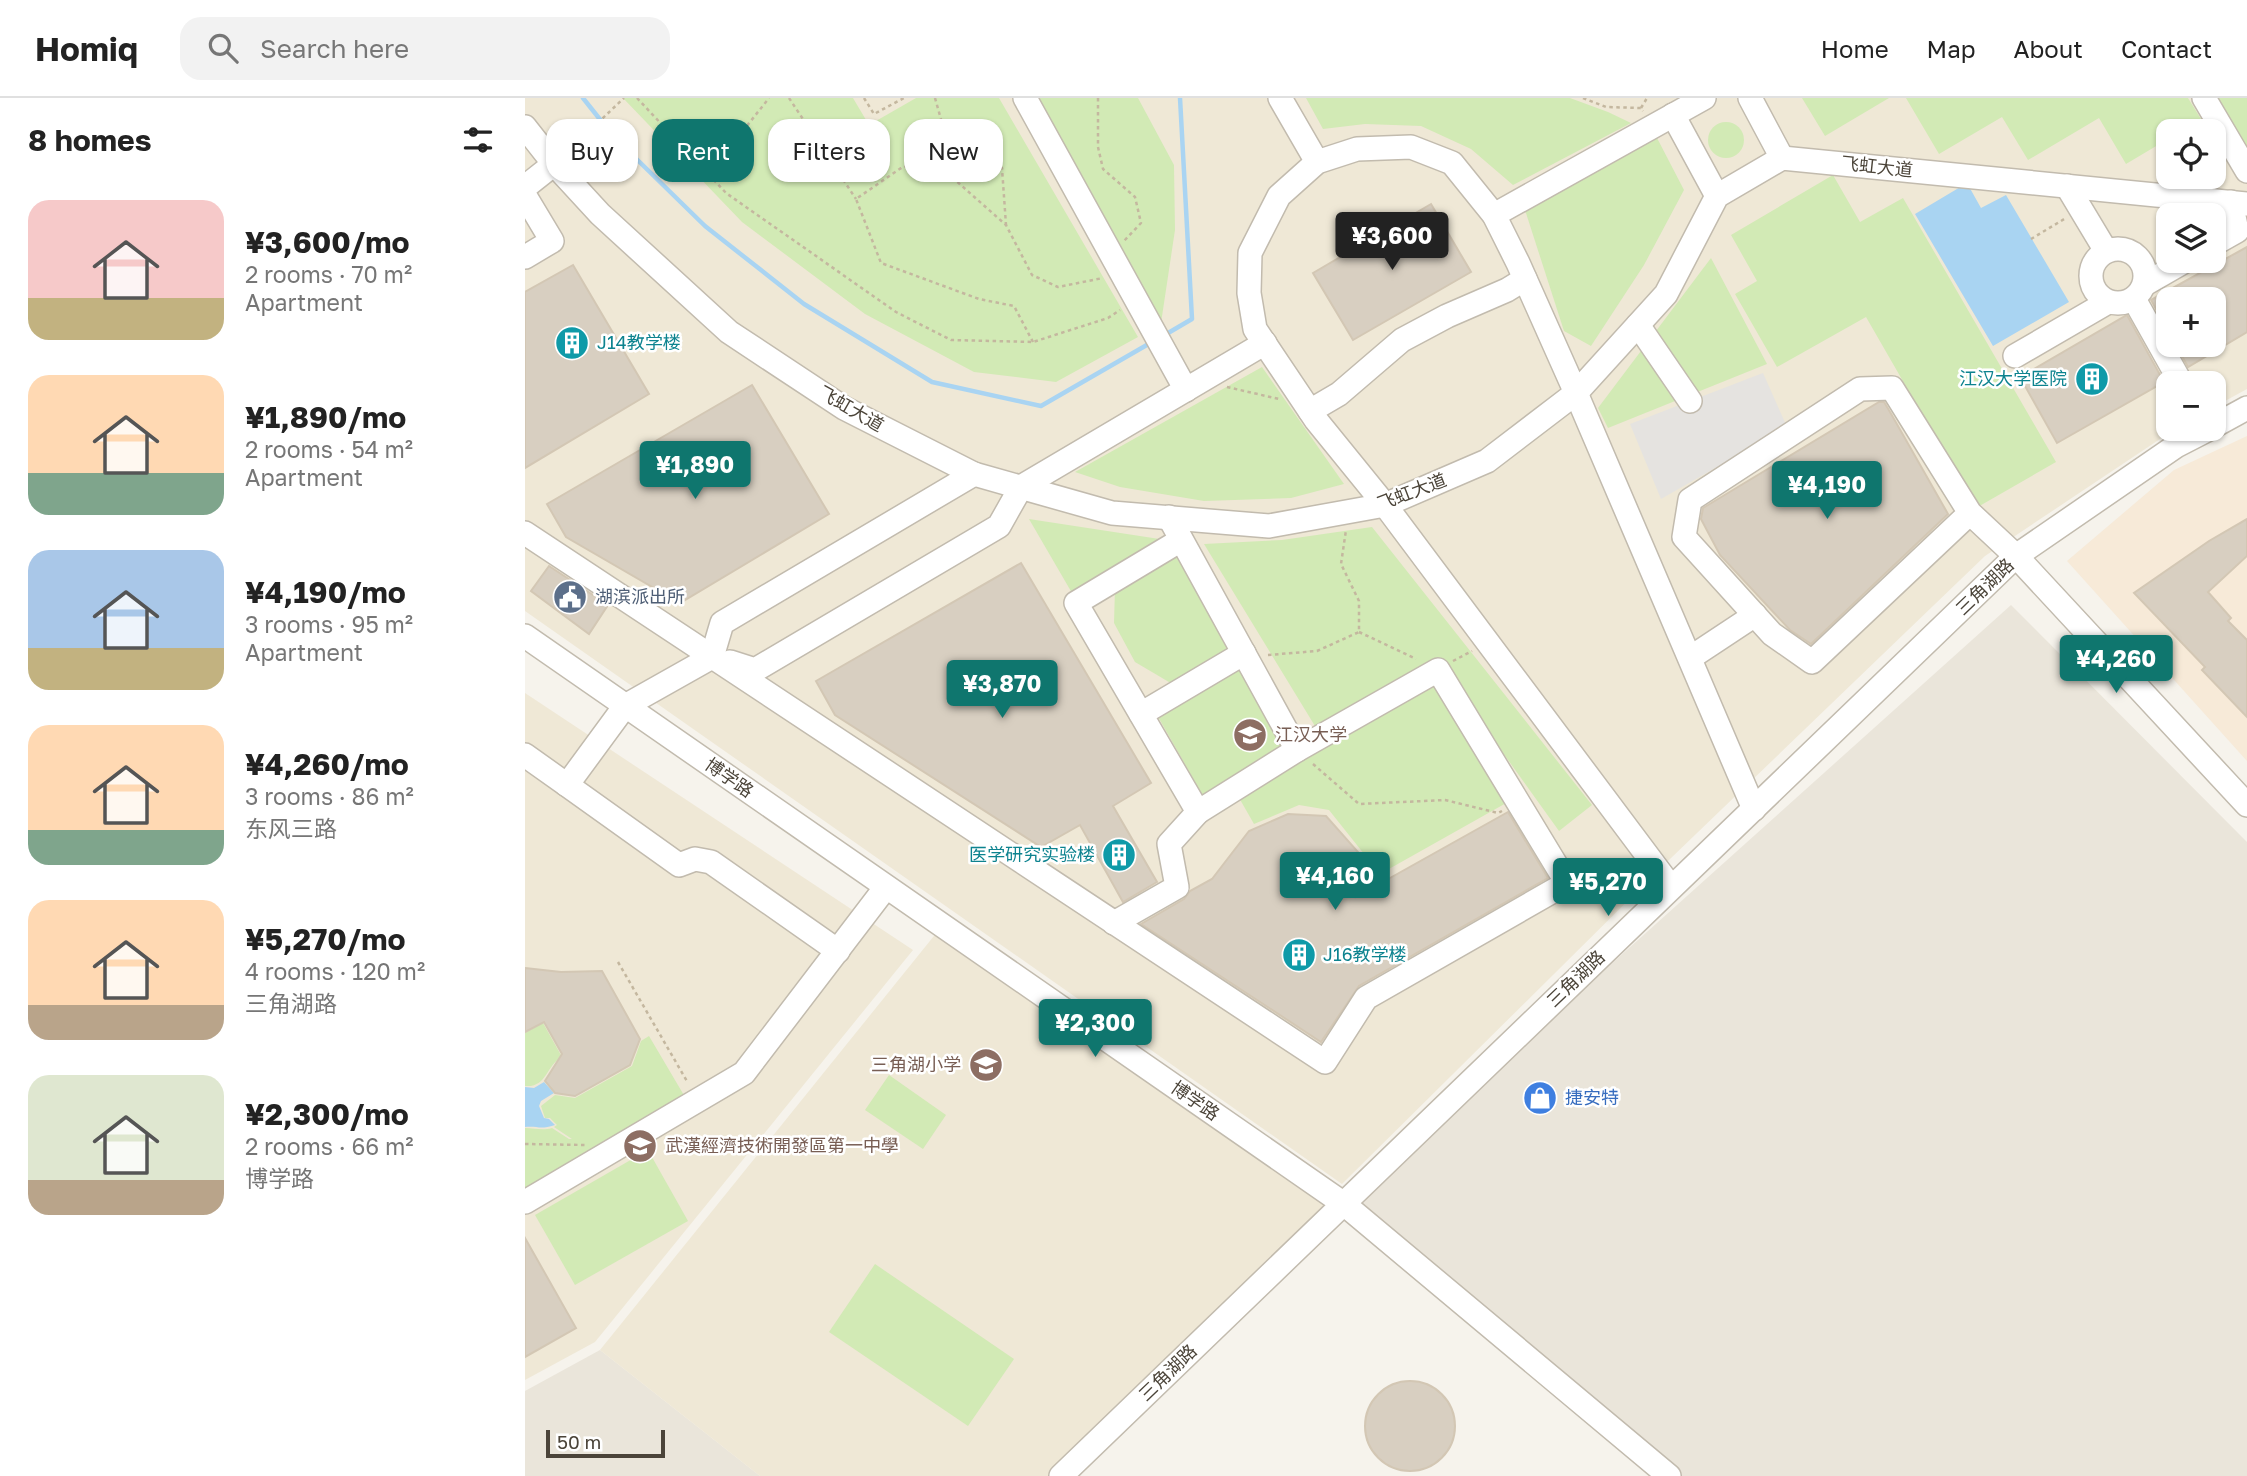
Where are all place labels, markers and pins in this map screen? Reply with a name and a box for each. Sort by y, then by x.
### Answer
pin: ¥3,600 [1335,212,1449,272]
building icon: J14教学楼 [553,324,591,362]
place label: J14教学楼 [597,331,681,353]
building icon: 江汉大学医院 [2073,360,2111,398]
place label: 江汉大学医院 [1959,367,2067,389]
pin: ¥1,890 [638,442,752,501]
pin: ¥4,190 [1770,462,1884,521]
public building icon: 湖滨派出所 [551,578,589,616]
place label: 湖滨派出所 [595,585,685,607]
pin: ¥4,260 [2059,636,2173,695]
pin: ¥3,870 [945,660,1059,720]
school or university icon: 江汉大学 [1231,716,1269,754]
place label: 江汉大学 [1275,723,1347,745]
building icon: 医学研究实验楼 [1100,836,1138,874]
place label: 医学研究实验楼 [969,843,1095,865]
pin: ¥4,160 [1278,852,1392,912]
pin: ¥5,270 [1551,858,1665,918]
building icon: J16教学楼 [1280,936,1318,974]
place label: J16教学楼 [1323,943,1407,965]
pin: ¥2,300 [1038,1000,1152,1059]
school or university icon: 三角湖小学 [967,1046,1005,1084]
place label: 三角湖小学 [871,1053,961,1075]
shop icon: 捷安特 [1521,1079,1559,1117]
place label: 捷安特 [1565,1086,1619,1108]
school or university icon: 武漢經濟技術開發區第一中學 [621,1127,659,1165]
place label: 武漢經濟技術開發區第一中學 [665,1134,899,1156]

